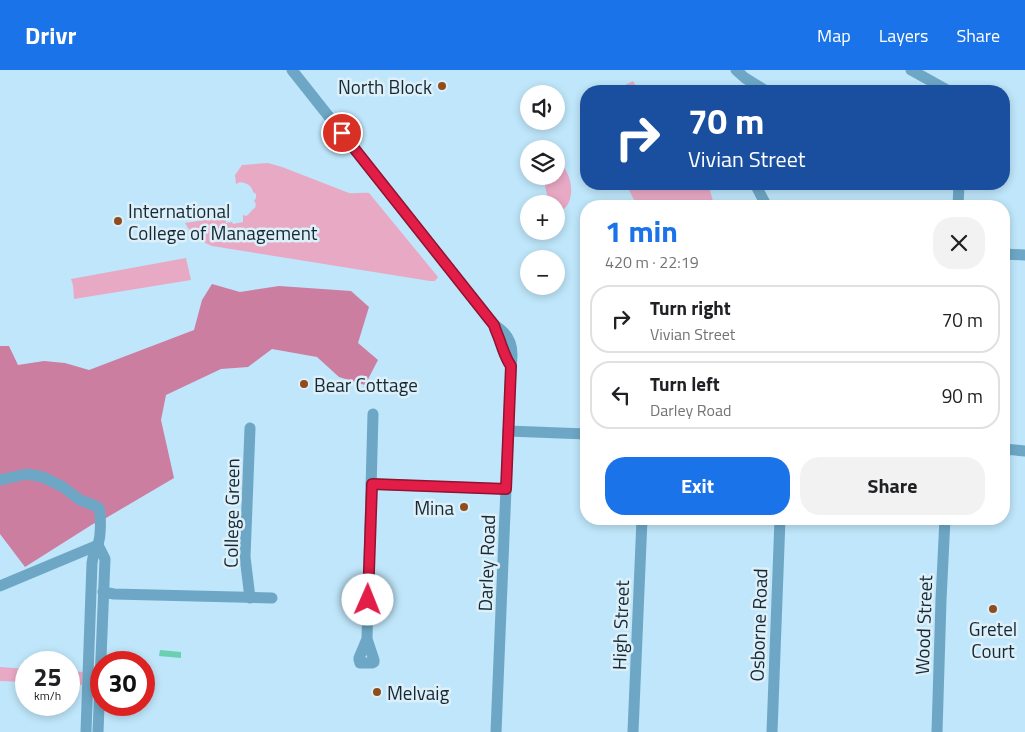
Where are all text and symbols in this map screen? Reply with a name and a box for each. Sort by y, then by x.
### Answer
text: Drivr [25,17,76,53]
text: Map [817,22,851,49]
text: Layers [879,22,928,49]
text: Share [956,22,1000,49]
place label: North Block [338,72,432,101]
marker: North Block [436,80,448,92]
map controls [520,85,565,295]
button: sound [520,85,565,130]
text: 70 m [688,94,764,148]
icon: right [605,105,670,170]
pin [321,112,363,154]
icon: arrive [328,119,356,147]
button: layers [520,140,565,185]
text: Vivian Street [688,142,805,176]
button: + [520,195,565,240]
place label: International College of Management [128,196,318,247]
text: 1 min [605,208,678,254]
marker: International College of Management [112,215,124,227]
button: close [933,217,985,269]
button: − [520,250,565,295]
text: 420 m · 22:19 [605,250,699,274]
text: Turn right [650,293,731,322]
icon: right [607,305,635,333]
text: 70 m [942,305,983,334]
text: Vivian Street [650,322,735,346]
text: Turn left [650,369,720,398]
place label: Bear Cottage [314,370,418,399]
marker: Bear Cottage [298,378,310,390]
icon: left [607,381,635,409]
text: 90 m [942,381,983,410]
text: Darley Road [650,398,731,422]
button: Exit [605,457,790,515]
button: Share [800,457,985,515]
street label: College Green [216,458,246,568]
place label: Mina [414,493,454,522]
marker: Mina [458,501,470,513]
street label: Darley Road [470,514,502,612]
street label: Osborne Road [742,568,774,682]
position arrow [341,573,393,625]
street label: Wood Street [907,574,939,675]
street label: High Street [604,579,636,671]
marker: Gretel Court [987,603,999,615]
place label: Gretel Court [969,614,1017,665]
speed limit sign: 30 [90,651,155,716]
text: 25 [33,658,62,696]
place label: Melvaig [387,678,450,707]
text: km/h [34,686,61,705]
marker: Melvaig [371,686,383,698]

